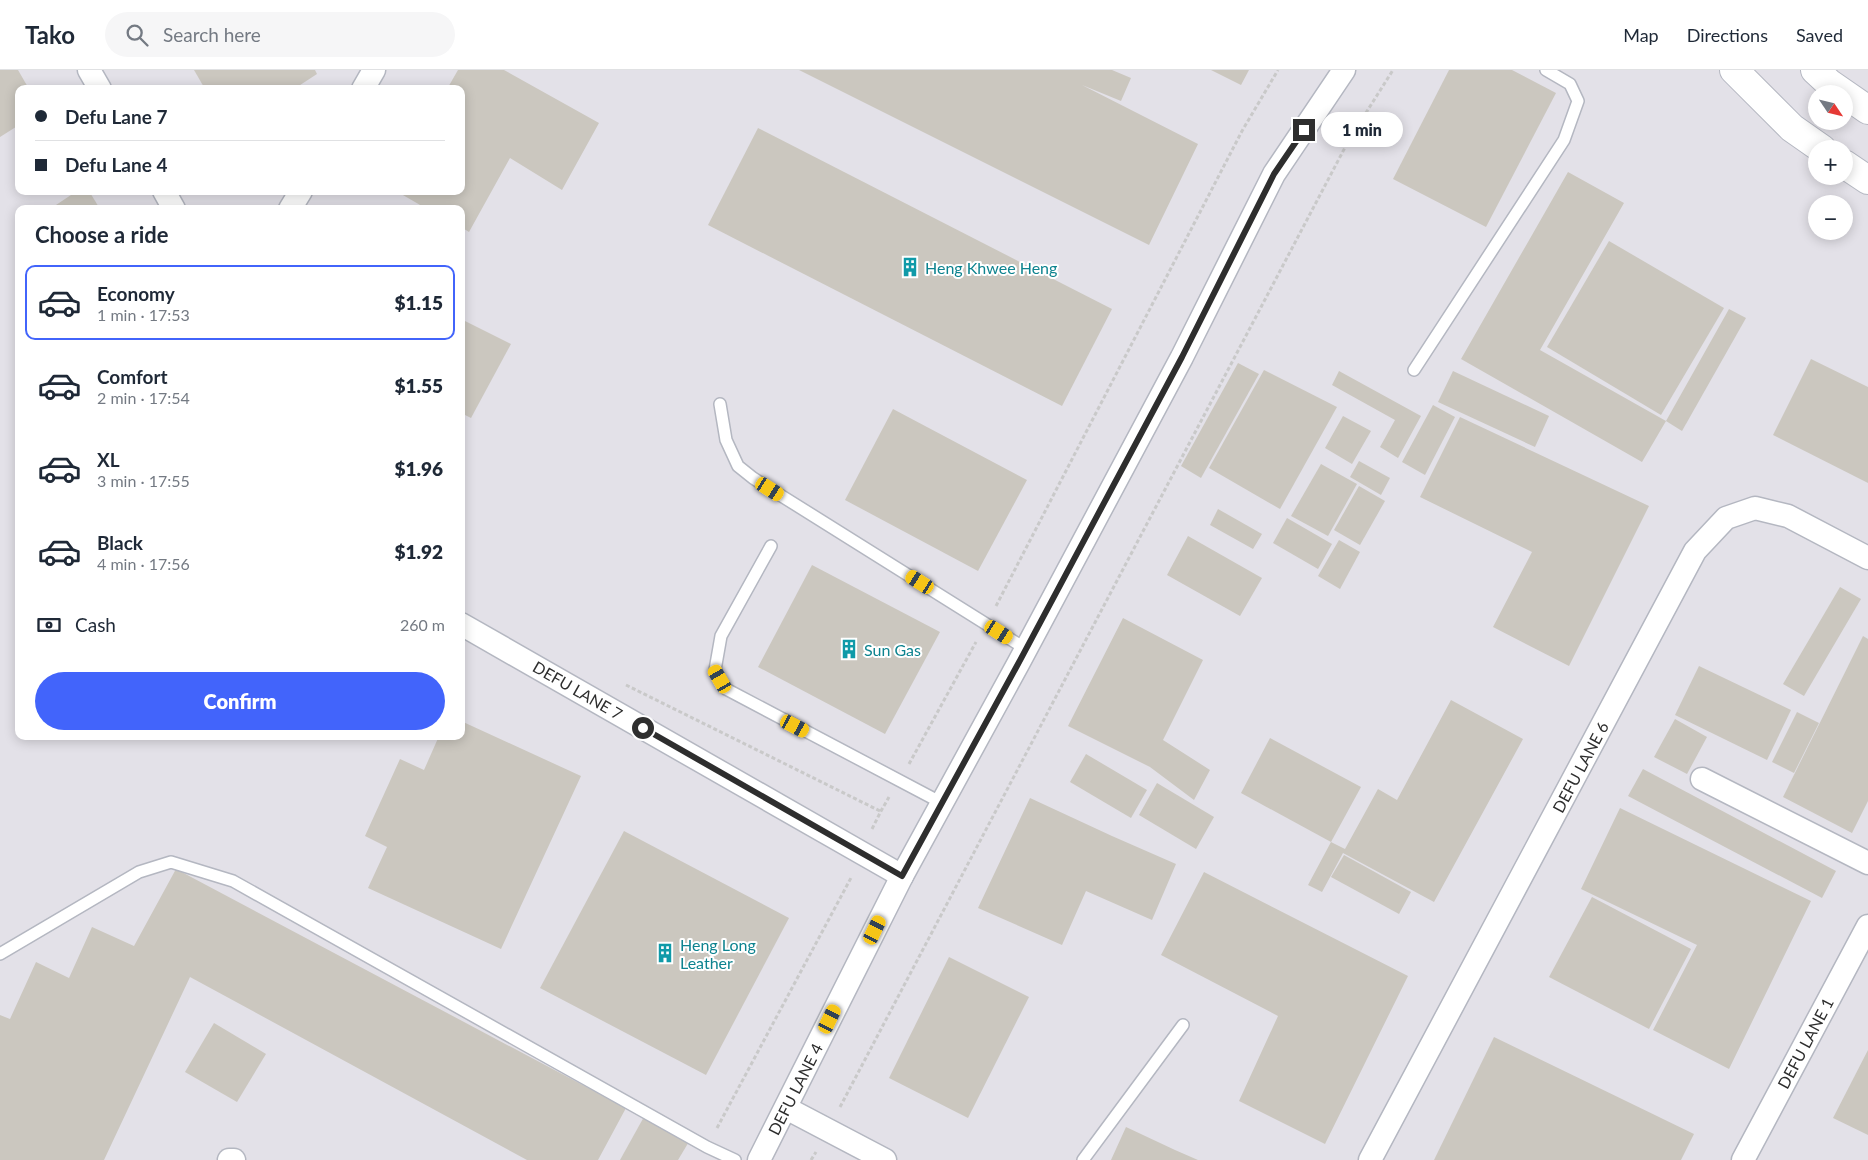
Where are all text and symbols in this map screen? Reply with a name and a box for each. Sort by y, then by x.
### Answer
search box [105,12,455,57]
text: Tako [25,20,75,49]
icon: search [123,21,151,49]
text: Search here [163,23,261,46]
text: Map [1623,24,1659,46]
text: Directions [1687,24,1768,46]
text: Saved [1796,24,1843,46]
north arrow [1808,85,1852,130]
map controls [1808,85,1853,240]
text: Defu Lane 7 [65,105,168,128]
callout: 1 min [1322,112,1404,148]
route end [1293,119,1315,141]
text: 1 min [1342,120,1382,139]
button: + [1808,140,1853,185]
text: Defu Lane 4 [65,153,168,176]
button: − [1808,195,1853,240]
text: Choose a ride [35,221,169,248]
building icon: Heng Khwee Heng [899,256,921,278]
place label: Heng Khwee Heng [925,258,1057,277]
icon: car [37,280,82,325]
text: Economy [97,282,175,305]
text: $1.15 [394,291,443,314]
text: 1 min · 17:53 [97,305,190,324]
icon: car [37,363,82,408]
text: Comfort [97,365,168,388]
text: $1.55 [394,374,443,397]
text: 2 min · 17:54 [97,388,190,407]
icon: car [37,446,82,491]
text: XL [97,448,120,471]
text: $1.96 [394,457,443,480]
text: 3 min · 17:55 [97,471,190,490]
car [753,475,786,503]
icon: car [37,529,82,574]
text: Black [97,531,143,554]
text: $1.92 [394,540,443,563]
text: 4 min · 17:56 [97,554,190,573]
car [903,568,936,596]
icon: cash [35,611,63,639]
text: Cash [75,613,116,636]
text: 260 m [400,615,445,634]
car [982,618,1015,646]
building icon: Sun Gas [838,638,860,660]
place label: Sun Gas [864,640,921,659]
street label: DEFU LANE 7 [530,657,626,723]
car [706,662,733,696]
button: Confirm [35,672,445,730]
car [778,712,811,740]
route start [632,717,654,739]
street label: DEFU LANE 6 [1548,718,1612,816]
car [861,913,888,947]
place label: Heng Long Leather [680,935,756,972]
building icon: Heng Long Leather [654,942,676,964]
street label: DEFU LANE 1 [1773,994,1837,1092]
car [816,1002,843,1036]
street label: DEFU LANE 4 [764,1040,826,1138]

